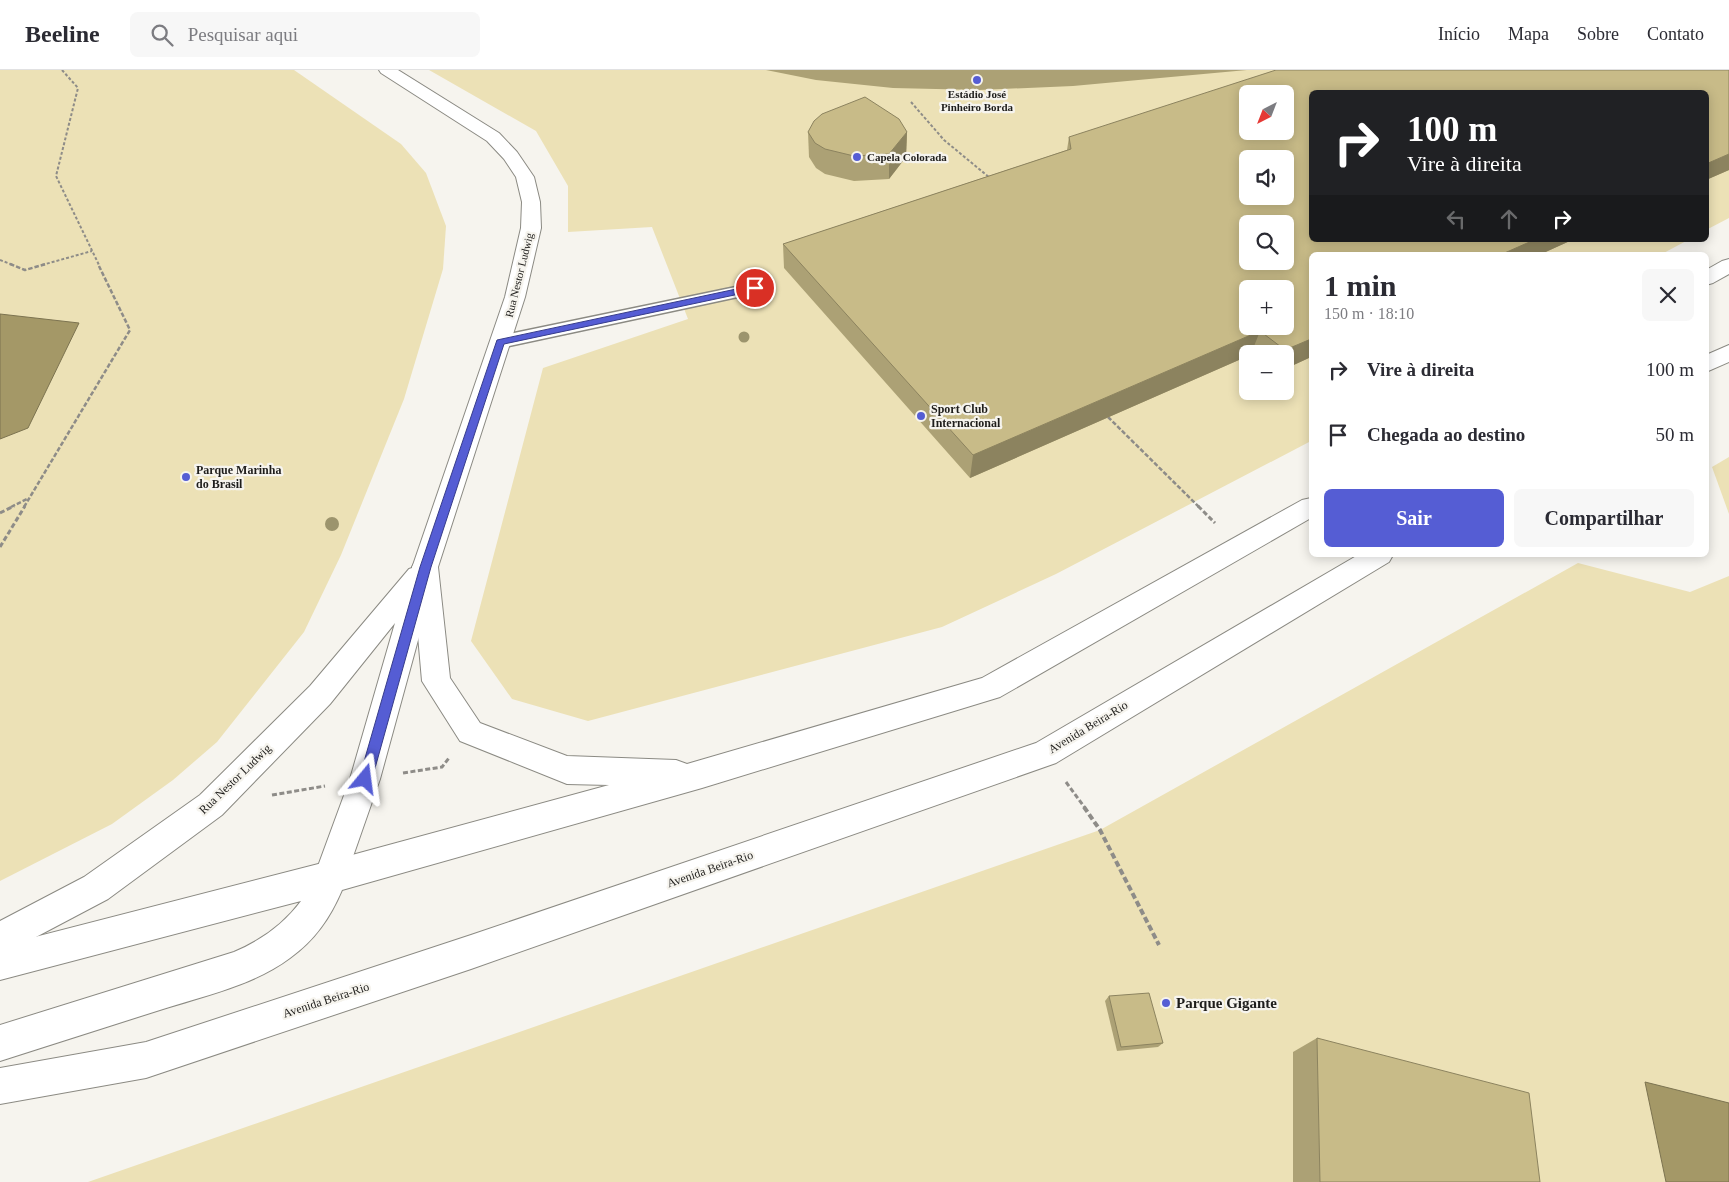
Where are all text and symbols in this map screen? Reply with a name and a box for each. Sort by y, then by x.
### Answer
search box [130,12,480,57]
text: Beeline [25,21,100,47]
icon: search [148,21,176,49]
text: Pesquisar aqui [188,24,298,45]
text: Início [1438,24,1480,44]
text: Mapa [1508,24,1549,44]
text: Sobre [1577,24,1619,44]
text: Contato [1647,24,1704,44]
marker: Estádio José Pinheiro Borda [971,74,983,86]
north arrow [1239,85,1294,140]
map controls [1239,85,1294,400]
place label: Estádio José Pinheiro Borda [941,88,1014,113]
icon: right [1324,110,1389,175]
text: 100 m [1407,110,1497,149]
button: sound [1239,150,1294,205]
marker: Capela Colorada [851,151,863,163]
place label: Capela Colorada [867,151,947,163]
text: Vire à direita [1407,151,1522,176]
icon: left [1442,205,1470,233]
icon: ahead [1495,205,1523,233]
icon: right [1548,205,1576,233]
button: search [1239,215,1294,270]
street label: Rua Nestor Ludwig [503,231,535,319]
pin [734,267,776,309]
text: 1 min [1324,269,1397,302]
button: close [1642,269,1694,321]
icon: arrive [741,274,769,302]
button: + [1239,280,1294,335]
text: 150 m · 18:10 [1324,305,1414,322]
button: − [1239,345,1294,400]
icon: right [1324,356,1352,384]
text: Vire à direita [1367,359,1474,380]
text: 100 m [1646,359,1694,380]
place label: Sport Club Internacional [931,402,1001,430]
marker: Sport Club Internacional [915,410,927,422]
icon: arrive [1324,421,1352,449]
text: Chegada ao destino [1367,424,1525,445]
text: 50 m [1655,424,1694,445]
place label: Parque Marinha do Brasil [196,463,281,491]
marker: Parque Marinha do Brasil [180,471,192,483]
button: Sair [1324,489,1504,547]
button: Compartilhar [1514,489,1694,547]
street label: Avenida Beira-Rio [1046,698,1130,756]
street label: Rua Nestor Ludwig [196,741,274,817]
position arrow [338,752,390,804]
street label: Avenida Beira-Rio [665,848,755,890]
street label: Avenida Beira-Rio [281,979,371,1021]
place label: Parque Gigante [1176,995,1277,1011]
marker: Parque Gigante [1160,997,1172,1009]

